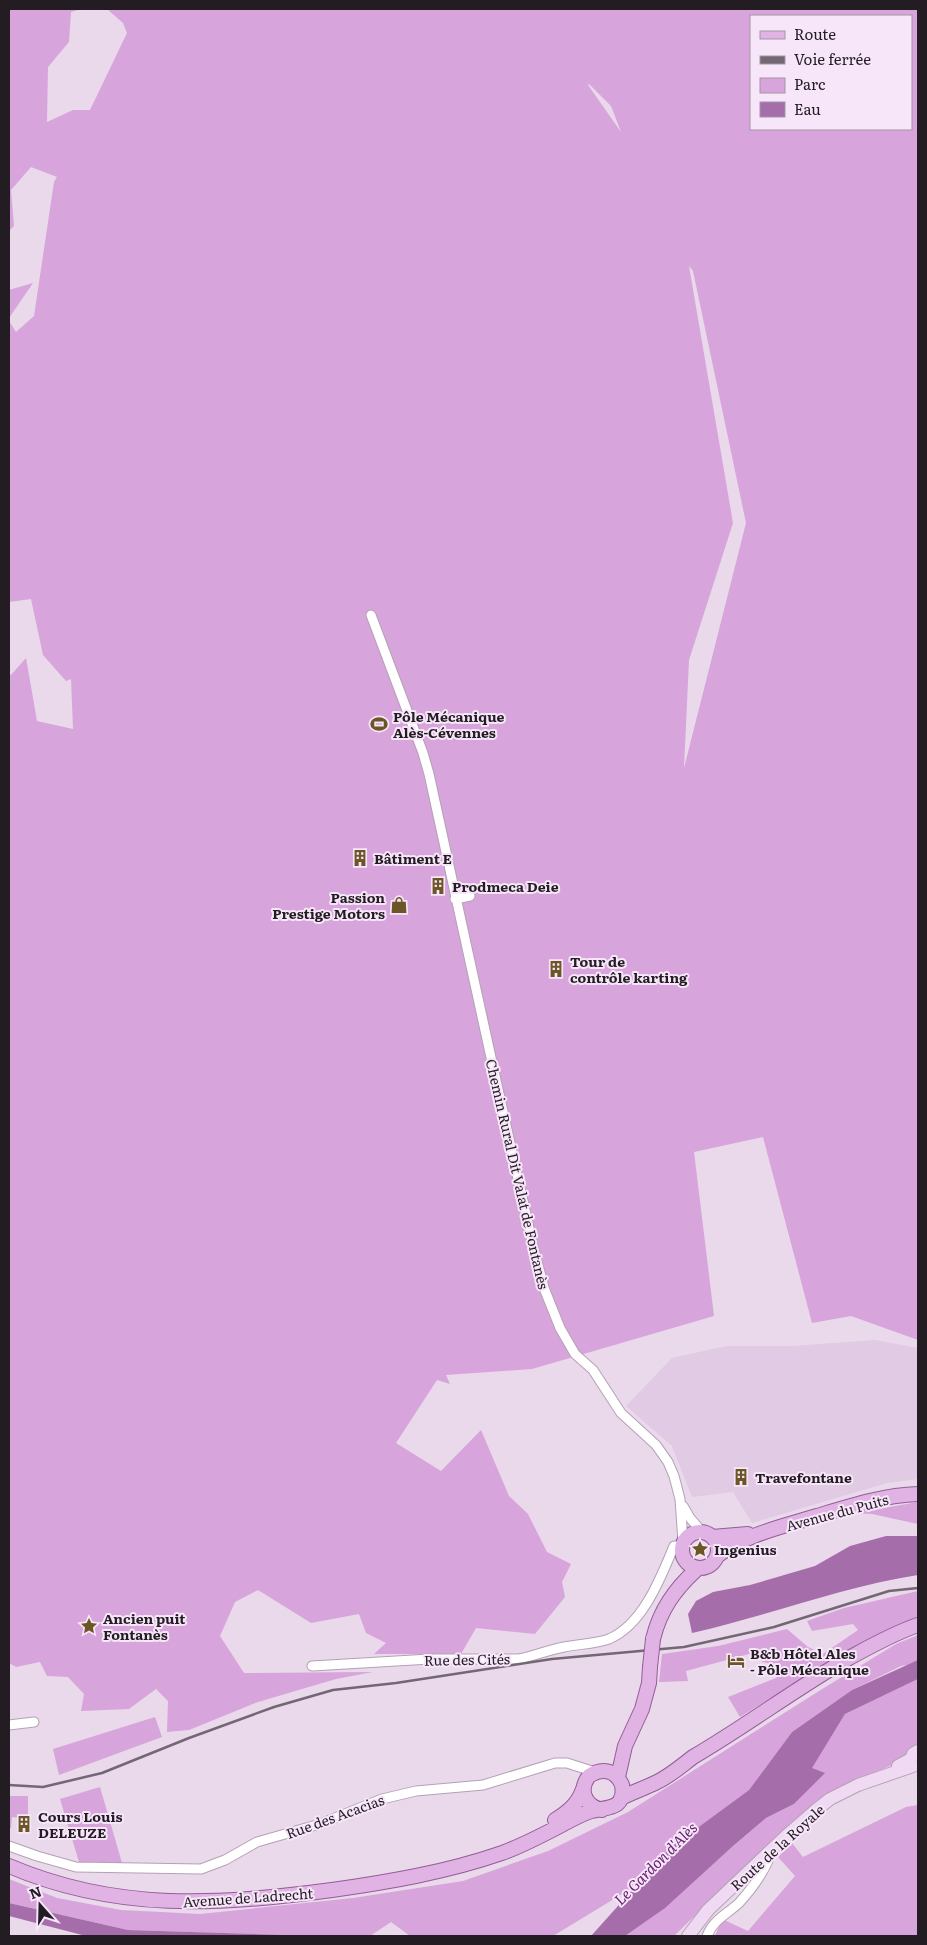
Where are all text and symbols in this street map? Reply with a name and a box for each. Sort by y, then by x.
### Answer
legend [750,15,912,130]
text: Route [794,22,836,45]
text: Voie ferrée [794,47,871,70]
text: Parc [794,72,826,95]
text: Eau [794,97,821,120]
place label: Pôle Mécanique Alès-Cévennes [393,706,505,742]
sports icon: Pôle Mécanique Alès-Cévennes [369,714,389,734]
building icon: Bâtiment E [350,848,370,868]
place label: Bâtiment E [374,848,452,868]
building icon: Prodmeca Deie [428,876,448,896]
place label: Prodmeca Deie [452,876,559,896]
place label: Passion Prestige Motors [272,887,385,923]
shop icon: Passion Prestige Motors [389,895,409,915]
place label: Tour de contrôle karting [570,951,688,987]
building icon: Tour de contrôle karting [546,959,566,979]
street label: Chemin Rural Dit Valat de Fontanès [482,1057,554,1291]
building icon: Travefontane [731,1467,751,1487]
place label: Travefontane [755,1467,852,1487]
street label: Avenue du Puits [784,1489,890,1535]
place icon: Ingenius [690,1539,710,1559]
place label: Ingenius [714,1539,777,1559]
place label: Ancien puit Fontanès [103,1608,186,1644]
place icon: Ancien puit Fontanès [79,1616,99,1636]
place label: B&b Hôtel Ales - Pôle Mécanique [750,1643,869,1679]
street label: Rue des Cités [424,1648,510,1670]
hotel icon: B&b Hôtel Ales - Pôle Mécanique [726,1651,746,1671]
street label: Rue des Acacias [283,1789,387,1843]
street label: Route de la Royale [726,1799,828,1895]
place label: Cours Louis DELEUZE [38,1806,123,1842]
building icon: Cours Louis DELEUZE [14,1814,34,1834]
water label: Le Gardon d'Alès [608,1816,702,1910]
north arrow [15,1880,65,1930]
text: N [26,1880,44,1903]
street label: Avenue de Ladrecht [182,1882,314,1912]

